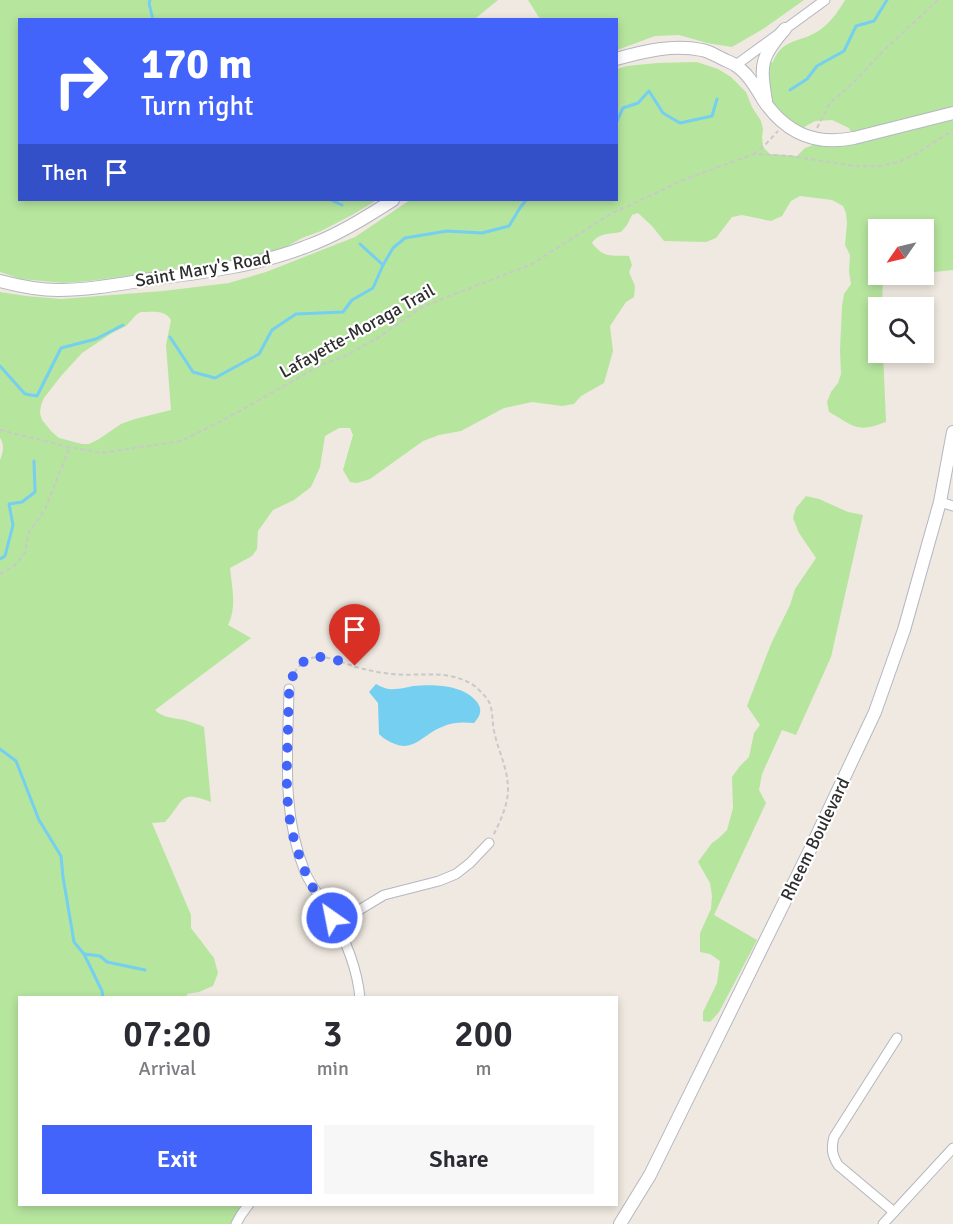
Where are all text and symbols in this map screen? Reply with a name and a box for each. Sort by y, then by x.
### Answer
text: 170 m [141,39,252,90]
icon: right [42,42,120,120]
text: Turn right [141,90,254,123]
icon: arrive [100,156,133,189]
text: Then [42,159,88,186]
north arrow [868,219,934,285]
map controls [868,219,934,363]
street label: Saint Mary's Road [133,246,273,292]
street label: Lafayette-Moraga Trail [276,279,438,383]
button: search [868,297,934,363]
pin [329,604,380,666]
icon: arrive [338,613,371,646]
street label: Rheem Boulevard [776,774,854,904]
position arrow [300,886,364,950]
text: 07:20 [123,1012,211,1057]
text: 3 [323,1012,343,1057]
text: 200 [454,1012,513,1057]
text: Arrival [139,1056,196,1081]
text: min [317,1056,349,1081]
text: m [475,1056,491,1081]
button: Exit [42,1125,312,1194]
button: Share [324,1125,594,1194]

